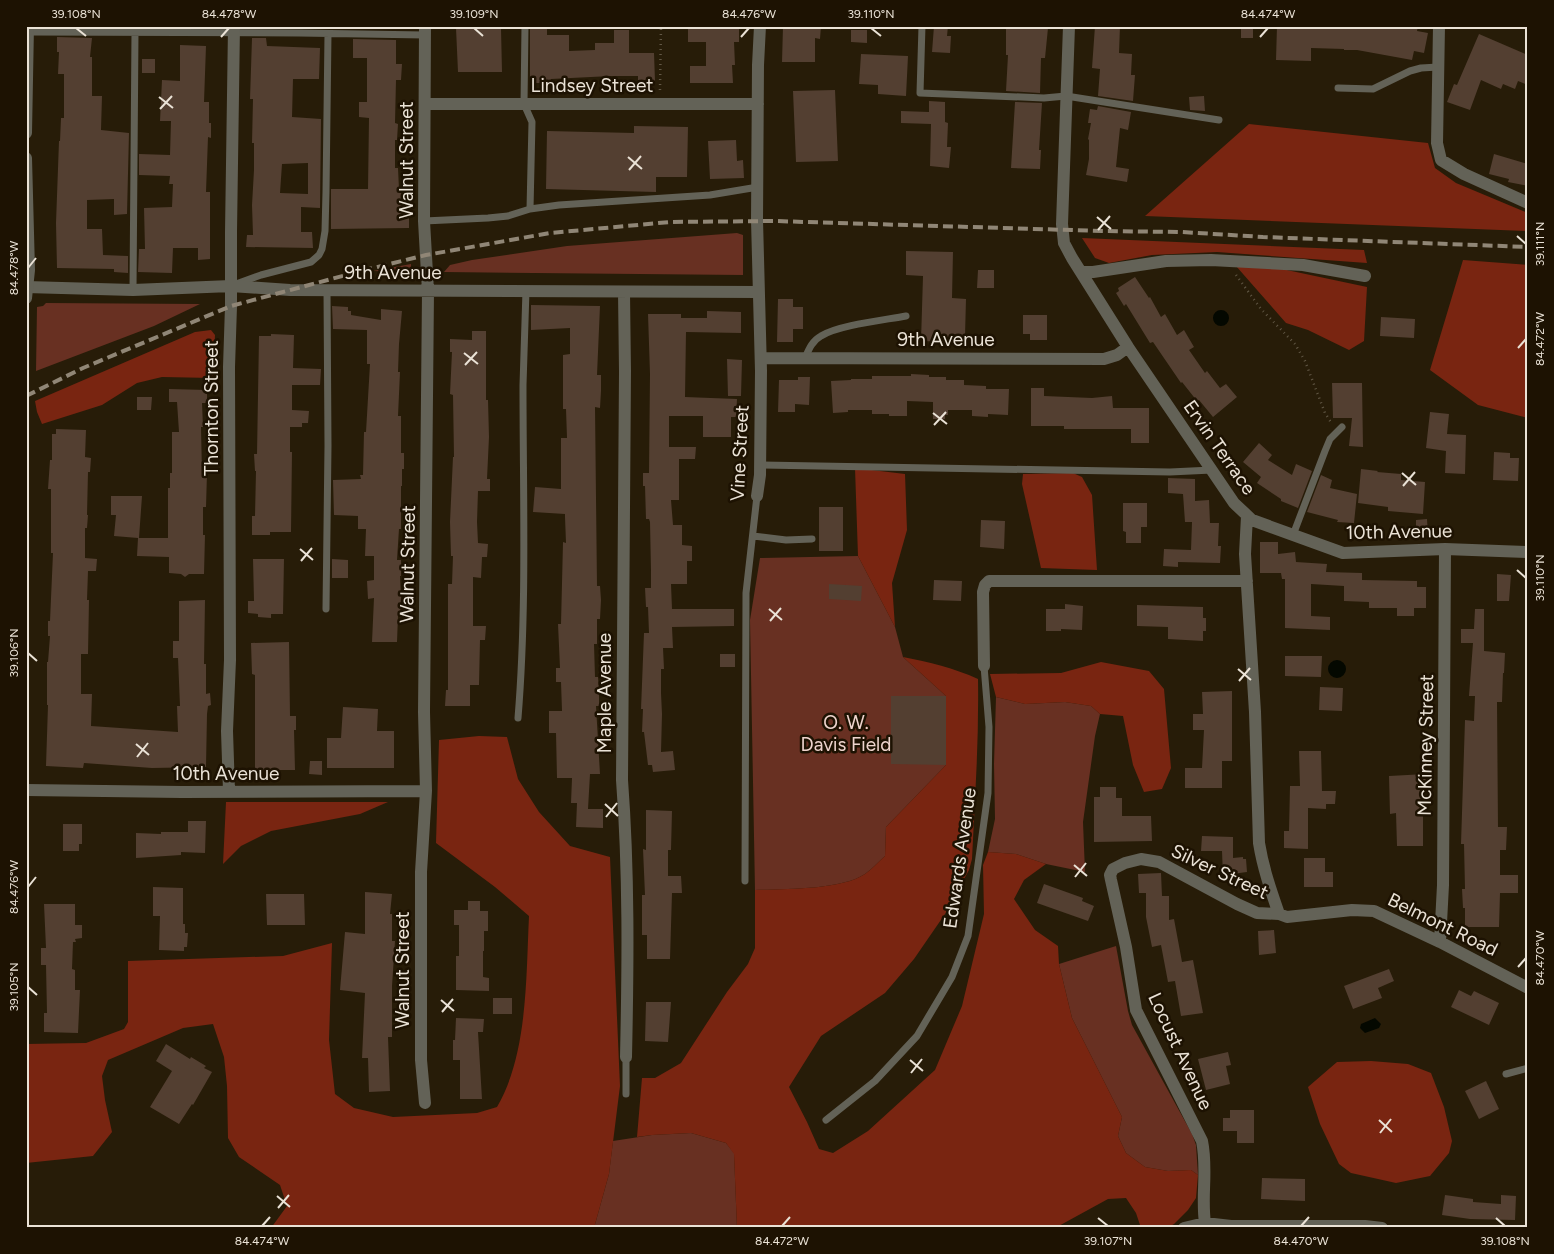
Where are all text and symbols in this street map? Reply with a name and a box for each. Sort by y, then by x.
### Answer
text: 39.108°N [51,7,101,21]
text: 84.478°W [202,7,257,21]
text: 39.109°N [450,7,498,21]
text: 84.476°W [722,7,776,21]
text: 39.110°N [847,7,895,21]
text: 84.474°W [1241,7,1296,21]
street label: Lindsey Street [531,74,653,97]
street label: Walnut Street [395,101,418,219]
text: 39.111°N [1533,222,1547,266]
text: 84.478°W [7,240,21,295]
street label: 9th Avenue [344,261,442,284]
text: 84.472°W [1533,312,1547,366]
street label: 9th Avenue [897,328,995,351]
street label: Thornton Street [200,340,223,476]
street label: Ervin Terrace [1179,396,1261,499]
street label: Vine Street [725,404,754,502]
street label: Walnut Street [395,505,420,623]
street label: 10th Avenue [1345,519,1453,544]
text: 39.110°N [1533,554,1547,602]
text: 39.106°N [7,629,21,677]
street label: Maple Avenue [593,633,616,753]
street label: McKinney Street [1413,674,1438,816]
park label: O. W. Davis Field [801,711,891,756]
street label: 10th Avenue [173,762,279,785]
street label: Edwards Avenue [938,786,981,930]
street label: Silver Street [1168,839,1272,904]
text: 84.476°W [7,860,21,914]
street label: Belmont Road [1384,888,1502,961]
street label: Walnut Street [391,911,414,1029]
text: 84.470°W [1533,930,1547,985]
text: 39.105°N [7,962,21,1012]
street label: Locust Avenue [1143,989,1218,1114]
text: 84.474°W [235,1234,290,1248]
text: 84.472°W [755,1234,809,1248]
text: 39.107°N [1084,1234,1132,1248]
text: 84.470°W [1274,1234,1329,1248]
text: 39.108°N [1480,1234,1530,1248]

